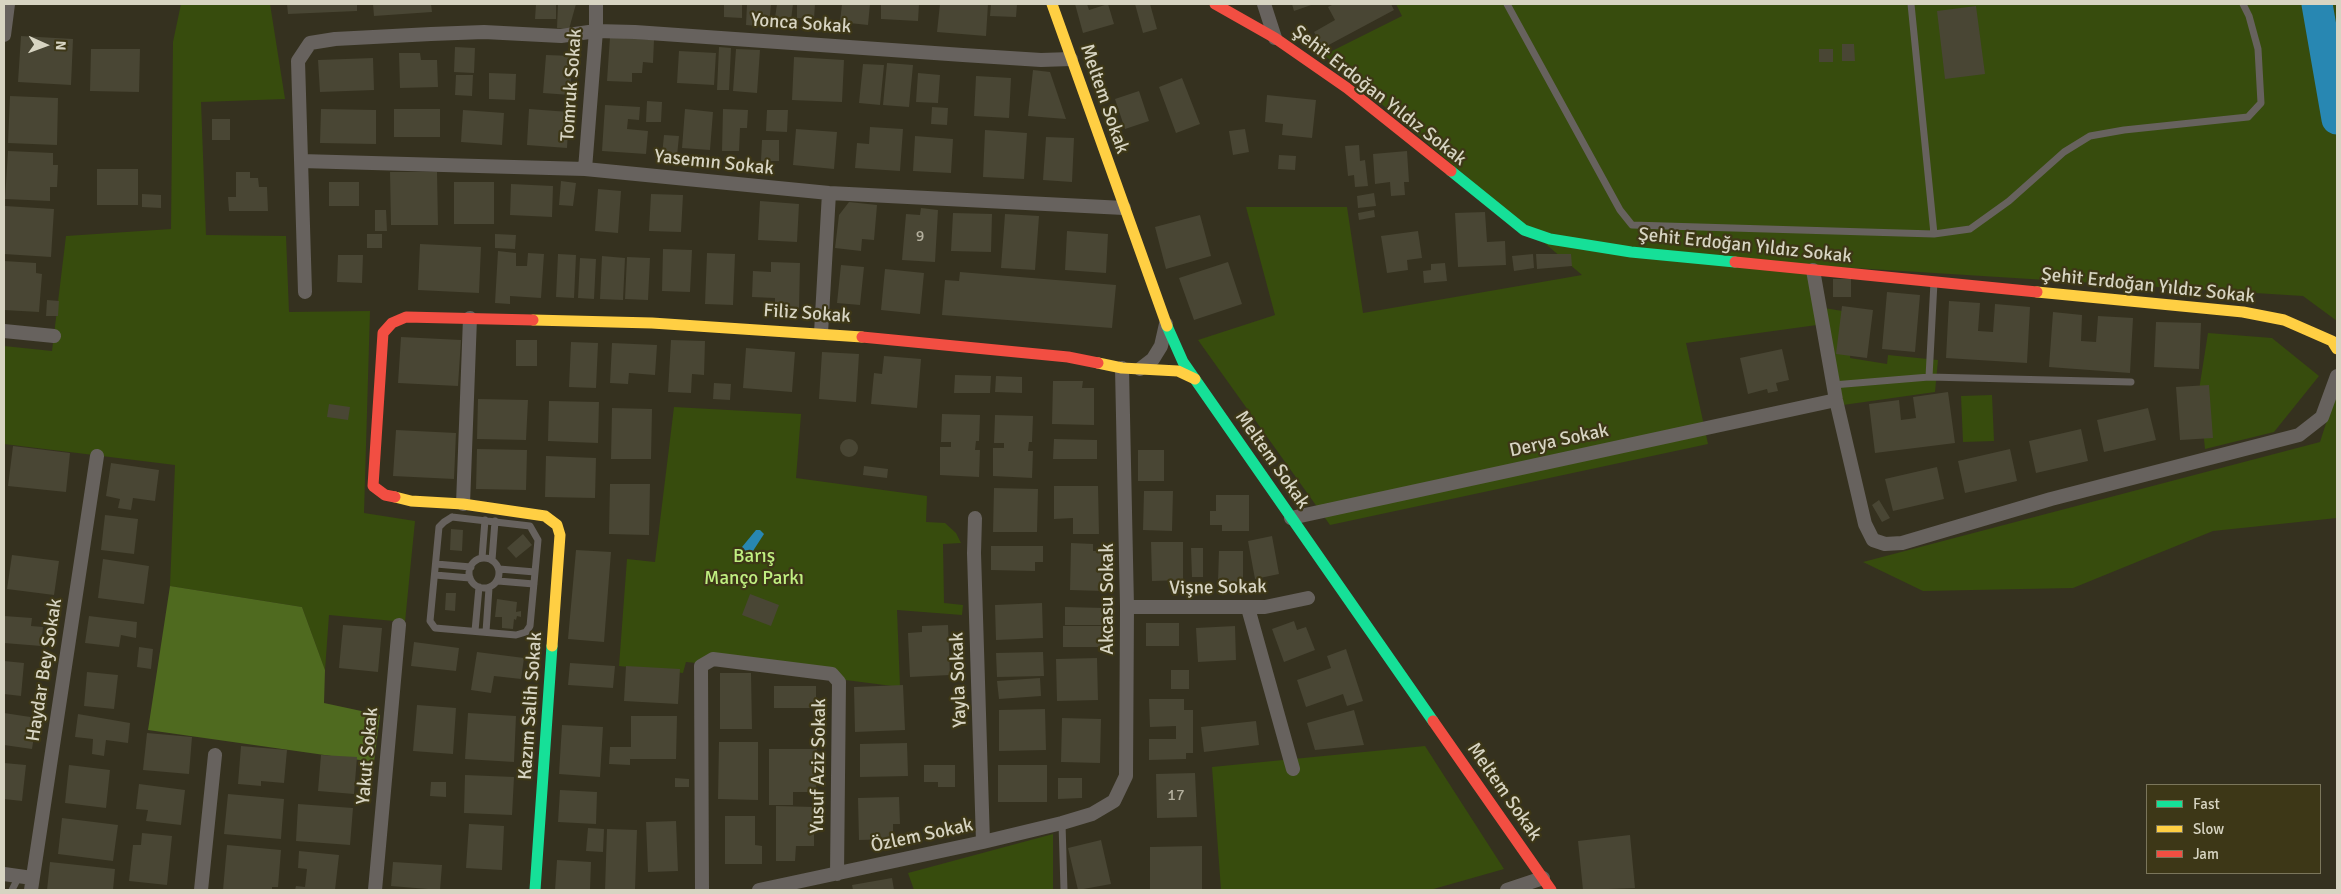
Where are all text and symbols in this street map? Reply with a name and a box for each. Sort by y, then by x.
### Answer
street label: Yonca Sokak [750,9,852,39]
north arrow [20,20,70,70]
street label: Şehit Erdoğan Yıldız Sokak [1287,21,1471,171]
street label: Tomruk Sokak [557,28,587,142]
text: N [52,40,69,51]
street label: Meltem Sokak [1075,41,1133,157]
street label: Yasemın Sokak [653,145,775,181]
street label: Şehit Erdoğan Yıldız Sokak [1637,223,1853,269]
house number: 9 [916,227,924,247]
street label: Şehit Erdoğan Yıldız Sokak [2040,263,2256,309]
street label: Filiz Sokak [763,300,851,328]
street label: Meltem Sokak [1230,407,1314,513]
street label: Derya Sokak [1507,419,1611,463]
street label: Akcasu Sokak [1097,543,1119,655]
park label: Barış Manço Parkı [704,546,804,590]
street label: Vişne Sokak [1169,576,1267,600]
street label: Haydar Bey Sokak [22,597,68,743]
street label: Kazım Salih Sokak [514,631,548,781]
street label: Yayla Sokak [946,632,972,728]
street label: Yusuf Aziz Sokak [806,698,832,834]
street label: Yakut Sokak [352,706,384,806]
street label: Meltem Sokak [1462,739,1546,845]
legend [2146,784,2321,874]
house number: 17 [1167,786,1185,806]
text: Fast [2193,795,2220,813]
street label: Özlem Sokak [869,814,975,858]
text: Slow [2193,820,2224,838]
text: Jam [2193,845,2219,863]

